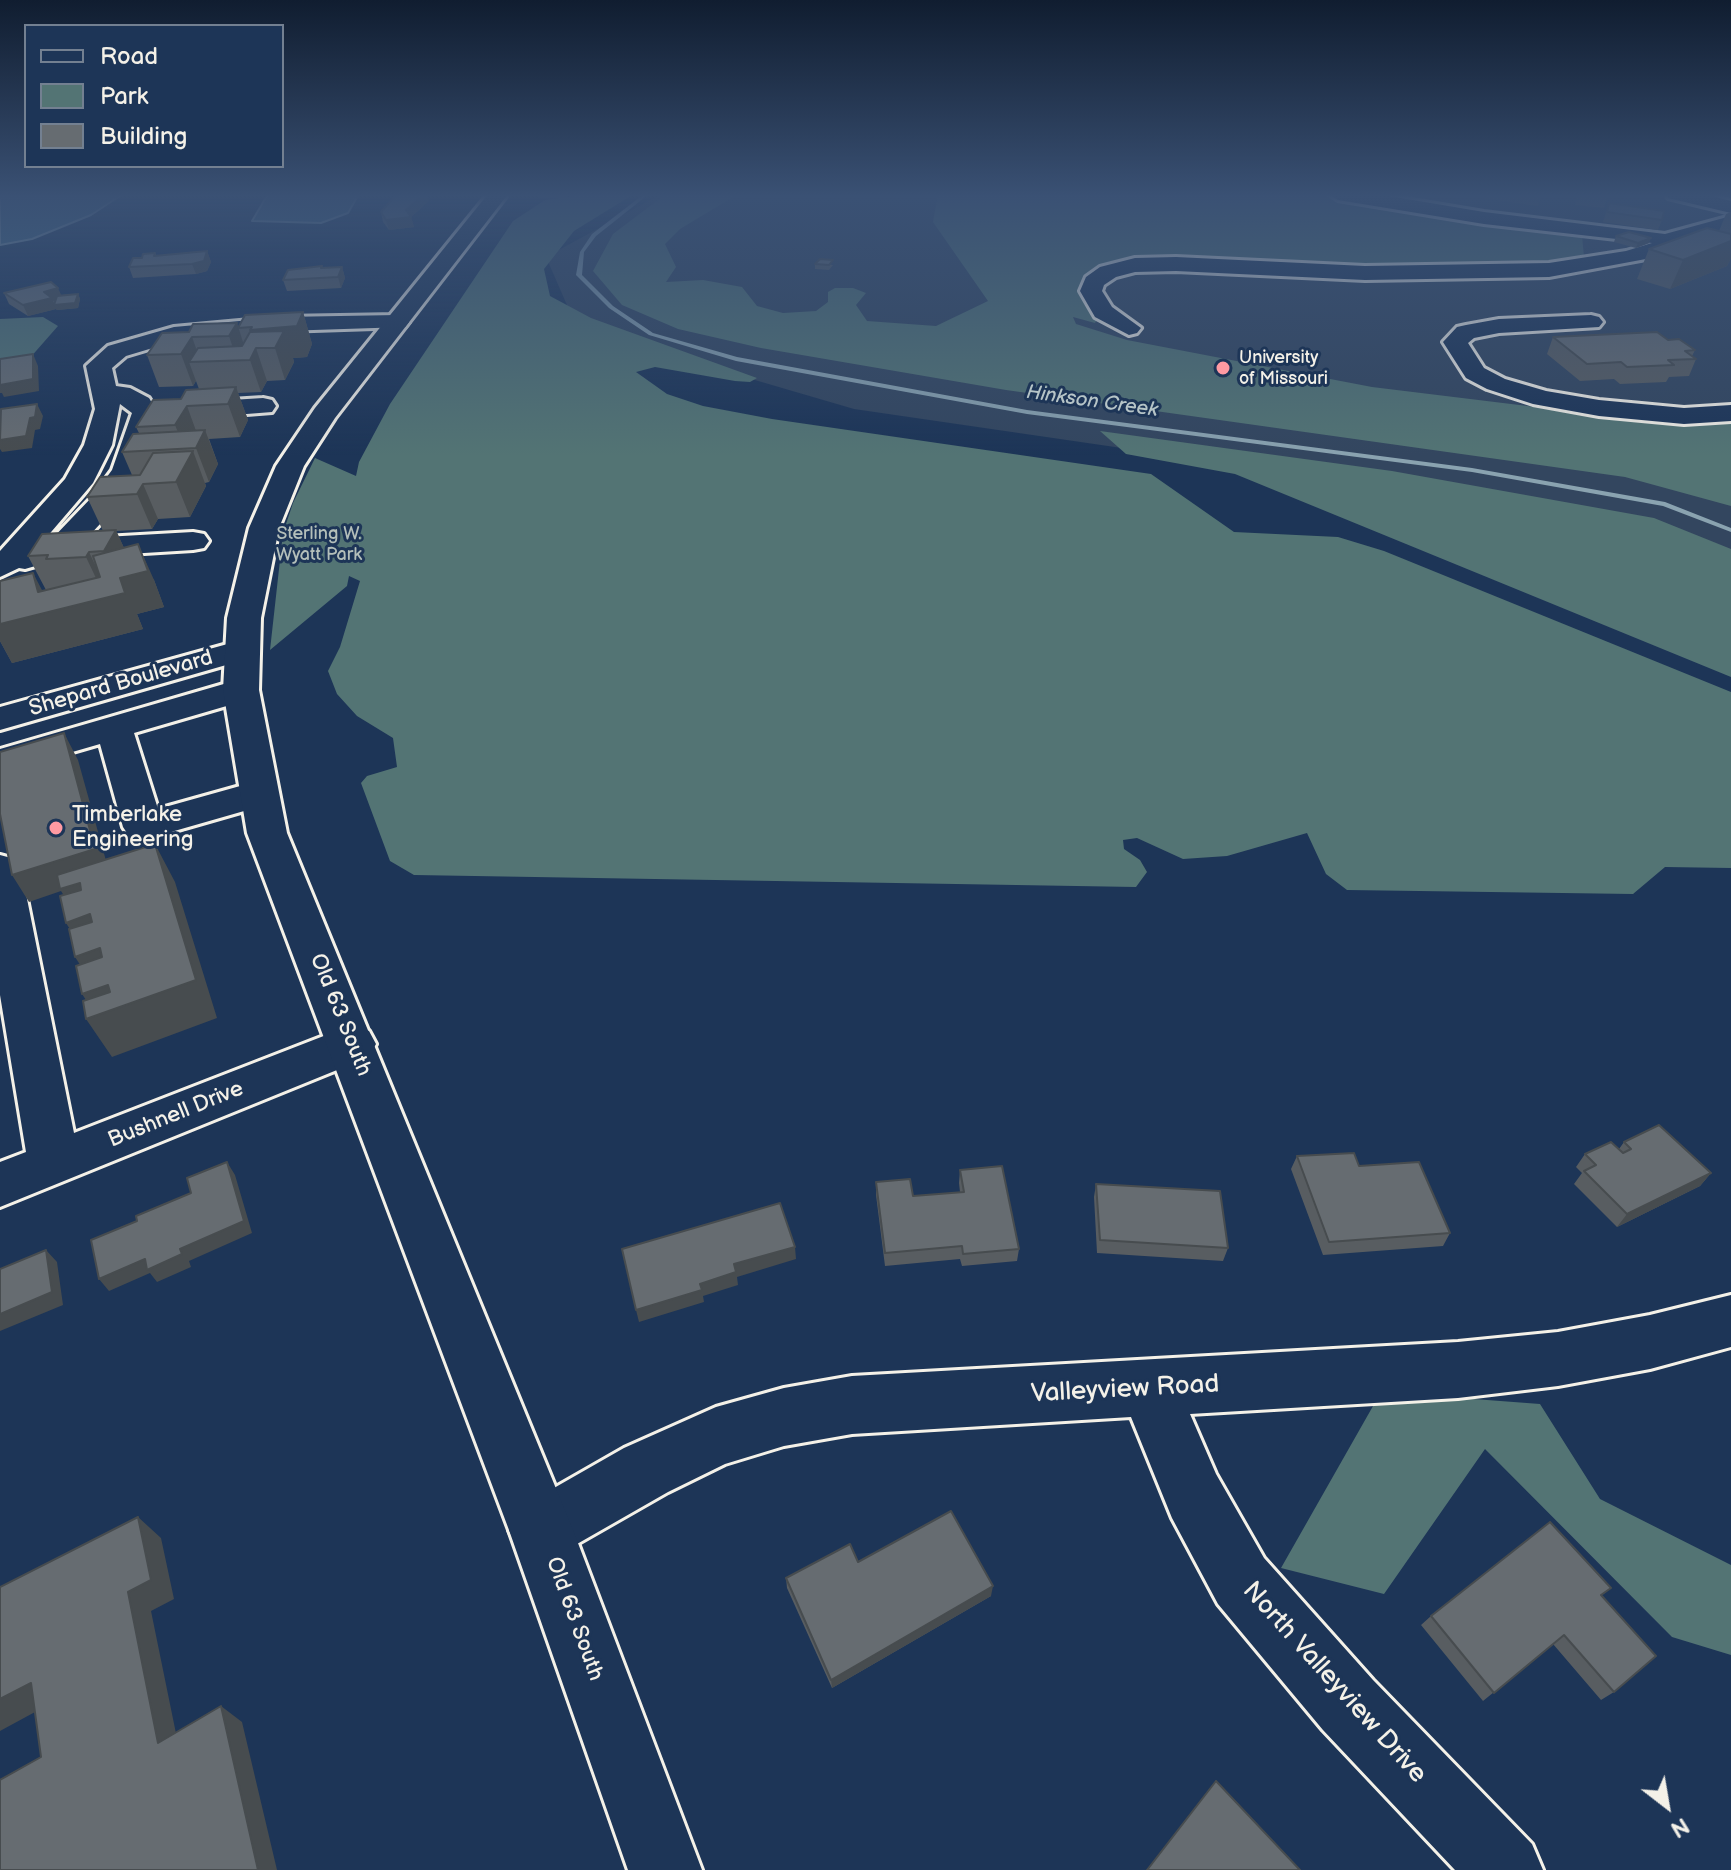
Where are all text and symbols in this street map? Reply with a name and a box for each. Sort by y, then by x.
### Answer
legend [24,24,284,168]
text: Road [100,42,158,71]
text: Park [100,82,148,111]
text: Building [100,122,187,151]
place label: University of Missouri [1239,347,1328,390]
marker: University of Missouri [1214,359,1232,377]
water label: Hinkson Creek [1025,381,1159,423]
park label: Sterling W. Wyatt Park [276,523,362,566]
street label: Shepard Boulevard [26,645,216,723]
place label: Timberlake Engineering [72,802,193,854]
marker: Timberlake Engineering [47,819,65,837]
street label: Old 63 South [303,950,377,1080]
street label: Bushnell Drive [105,1076,247,1154]
street label: Valleyview Road [1030,1369,1220,1411]
street label: Old 63 South [539,1554,609,1684]
street label: North Valleyview Drive [1235,1576,1433,1790]
north arrow [1627,1766,1707,1846]
text: N [1666,1811,1694,1843]

